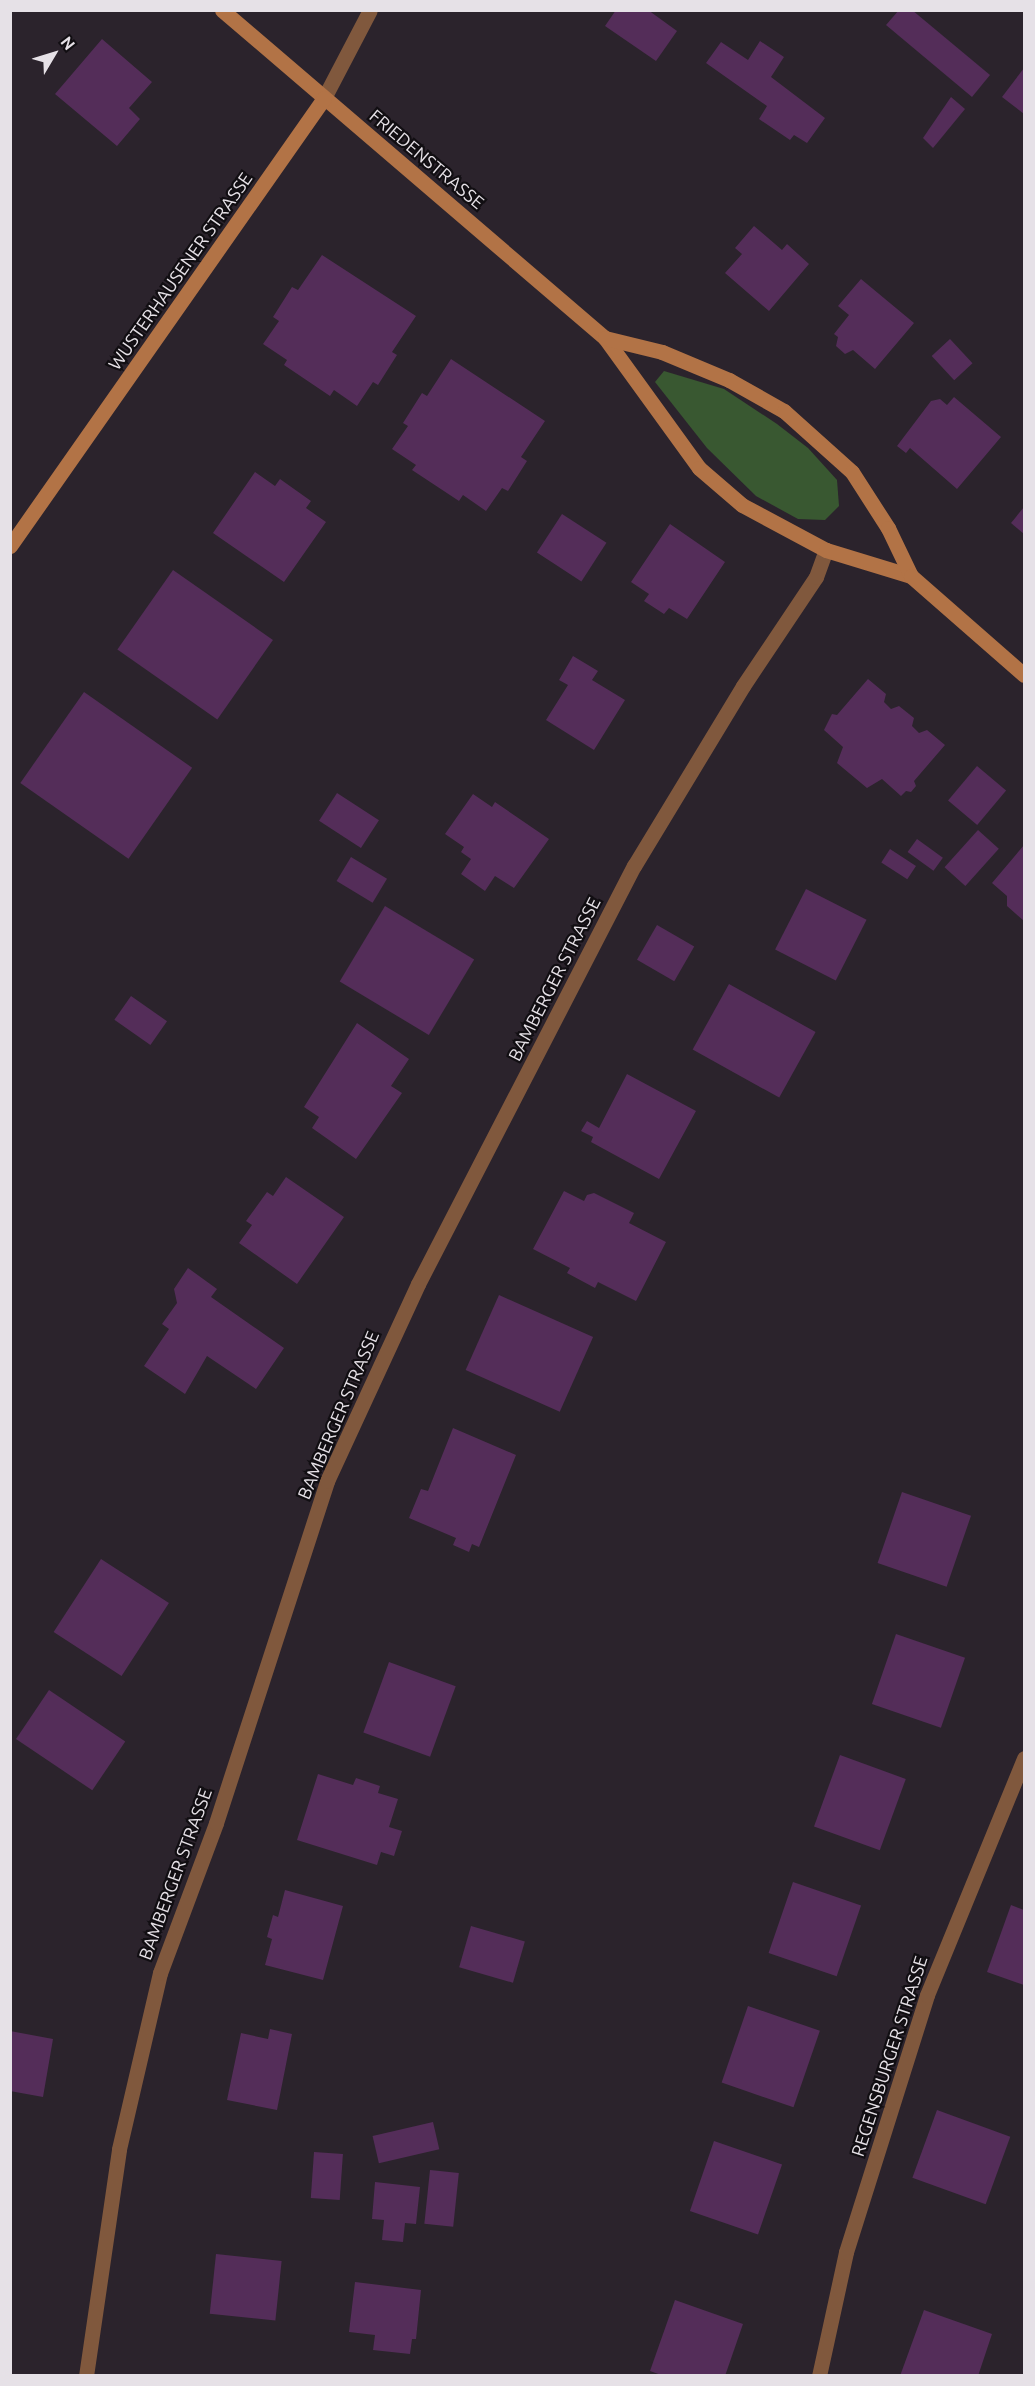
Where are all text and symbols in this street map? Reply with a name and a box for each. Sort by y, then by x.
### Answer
north arrow [24,24,84,84]
text: N [57,33,79,53]
street label: FRIEDENSTRASSE [365,105,489,213]
street label: WUSTERHAUSENER STRASSE [103,168,257,374]
street label: BAMBERGER STRASSE [503,894,605,1064]
street label: BAMBERGER STRASSE [293,1328,383,1502]
street label: BAMBERGER STRASSE [134,1785,216,1963]
street label: REGENSBURGER STRASSE [846,1953,932,2159]

